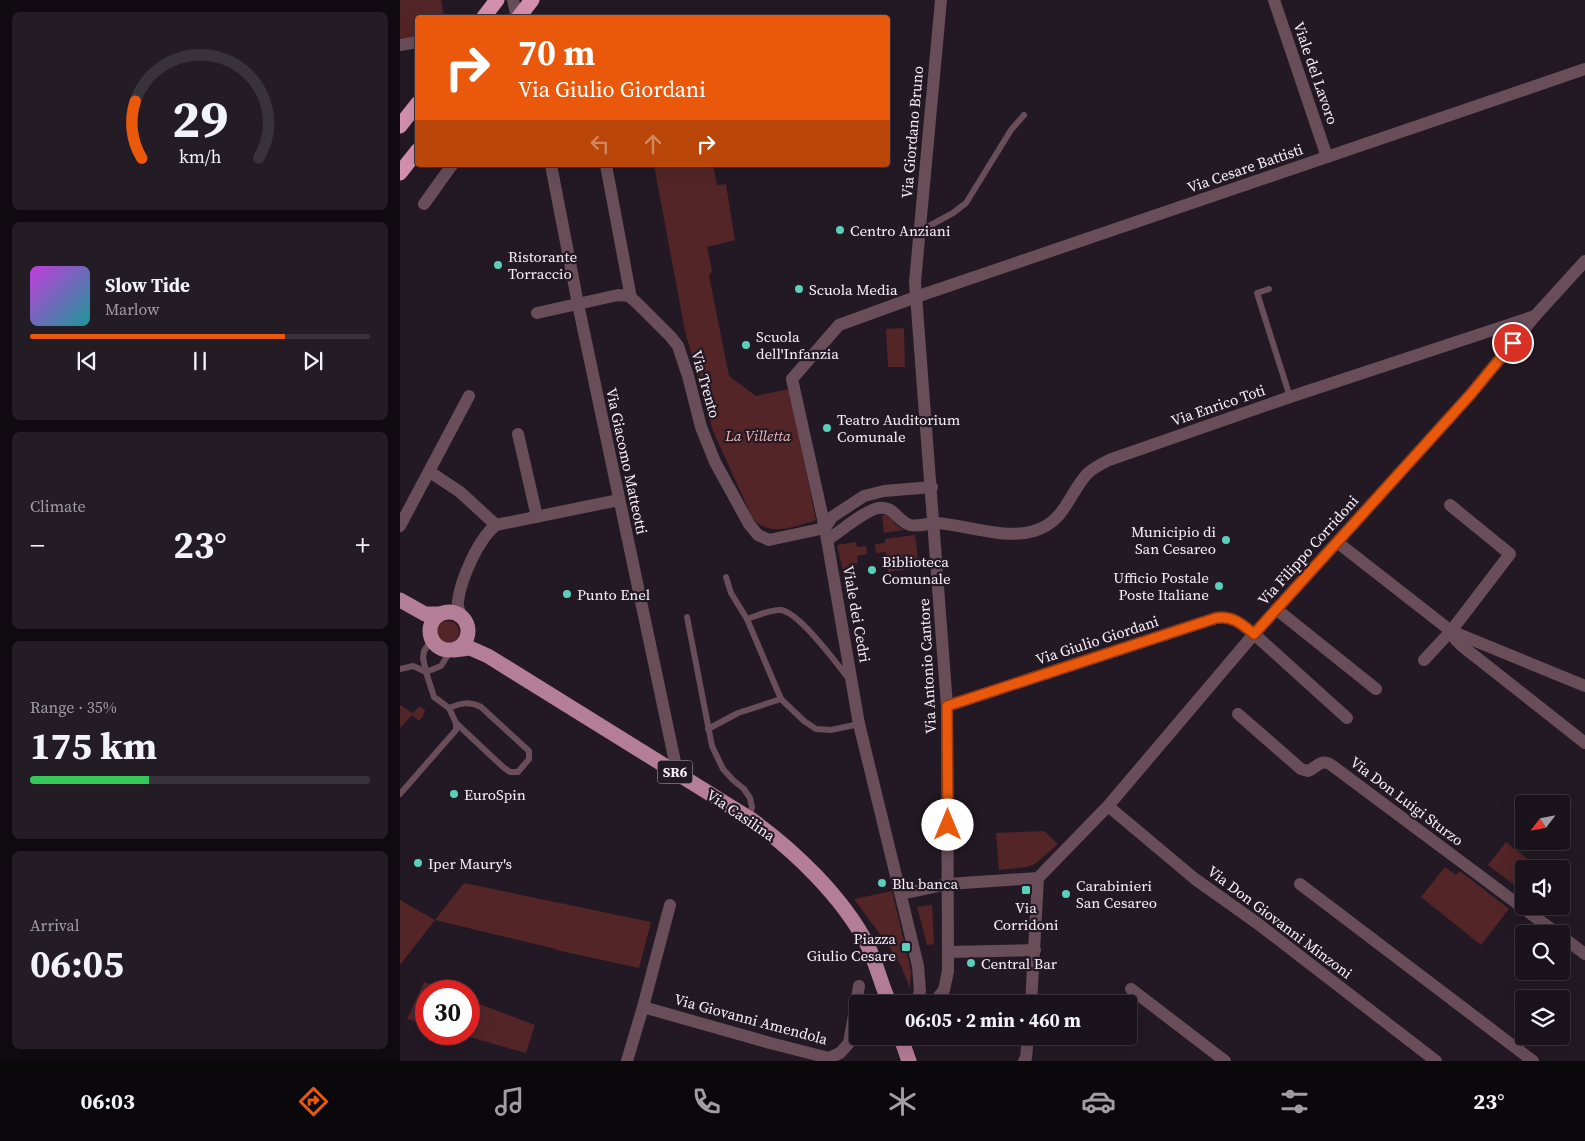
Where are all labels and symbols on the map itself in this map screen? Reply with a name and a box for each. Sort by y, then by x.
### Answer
street label: Viale del Lavoro [1289,19,1343,127]
street label: Via Giordano Bruno [896,65,928,199]
street label: Via Cesare Battisti [1184,138,1306,198]
place label: Centro Anziani [850,220,950,241]
marker: Centro Anziani [834,224,846,236]
place label: Ristorante Torraccio [508,246,577,284]
marker: Ristorante Torraccio [492,259,504,271]
place label: Scuola Media [809,279,898,300]
marker: Scuola Media [793,283,805,295]
pin [1492,322,1534,364]
place label: Scuola dell'Infanzia [756,326,839,364]
marker: Scuola dell'Infanzia [740,339,752,351]
street label: Via Trento [686,348,726,420]
street label: Via Enrico Toti [1168,379,1268,431]
street label: Via Giacomo Matteotti [601,386,653,536]
place label: Teatro Auditorium Comunale [837,409,961,447]
marker: Teatro Auditorium Comunale [821,422,833,434]
park label: La Villetta [724,425,791,446]
street label: Via Filippo Corridoni [1253,490,1363,610]
place label: Municipio di San Cesareo [1131,521,1216,559]
marker: Municipio di San Cesareo [1220,534,1232,546]
place label: Biblioteca Comunale [882,551,951,589]
street label: Viale dei Cedri [838,564,876,664]
marker: Biblioteca Comunale [866,564,878,576]
place label: Ufficio Postale Poste Italiane [1113,567,1209,605]
marker: Ufficio Postale Poste Italiane [1213,580,1225,592]
place label: Punto Enel [577,584,651,605]
marker: Punto Enel [561,588,573,600]
street label: Via Antonio Cantore [913,597,941,734]
street label: Via Giulio Giordani [1033,610,1161,670]
street label: Via Don Luigi Sturzo [1346,751,1468,851]
road number: SR6 [658,760,692,784]
place label: EuroSpin [464,784,526,805]
street label: Via Casilina [702,784,780,846]
marker: EuroSpin [448,788,460,800]
north arrow [1515,795,1570,850]
position arrow [921,798,973,850]
place label: Iper Maury's [428,853,512,874]
marker: Iper Maury's [412,857,424,869]
street label: Via Don Giovanni Minzoni [1203,861,1357,983]
place label: Blu banca [892,873,958,894]
place label: Carabinieri San Cesareo [1076,875,1157,913]
marker: Blu banca [876,877,888,889]
marker: Via Corridoni [1020,884,1032,896]
marker: Carabinieri San Cesareo [1060,888,1072,900]
place label: Via Corridoni [993,897,1059,935]
place label: Piazza Giulio Cesare [807,928,896,966]
marker: Piazza Giulio Cesare [900,941,912,953]
place label: Central Bar [981,953,1058,974]
marker: Central Bar [965,957,977,969]
speed limit sign: 30 [415,980,480,1045]
street label: Via Giovanni Amendola [672,988,830,1050]

